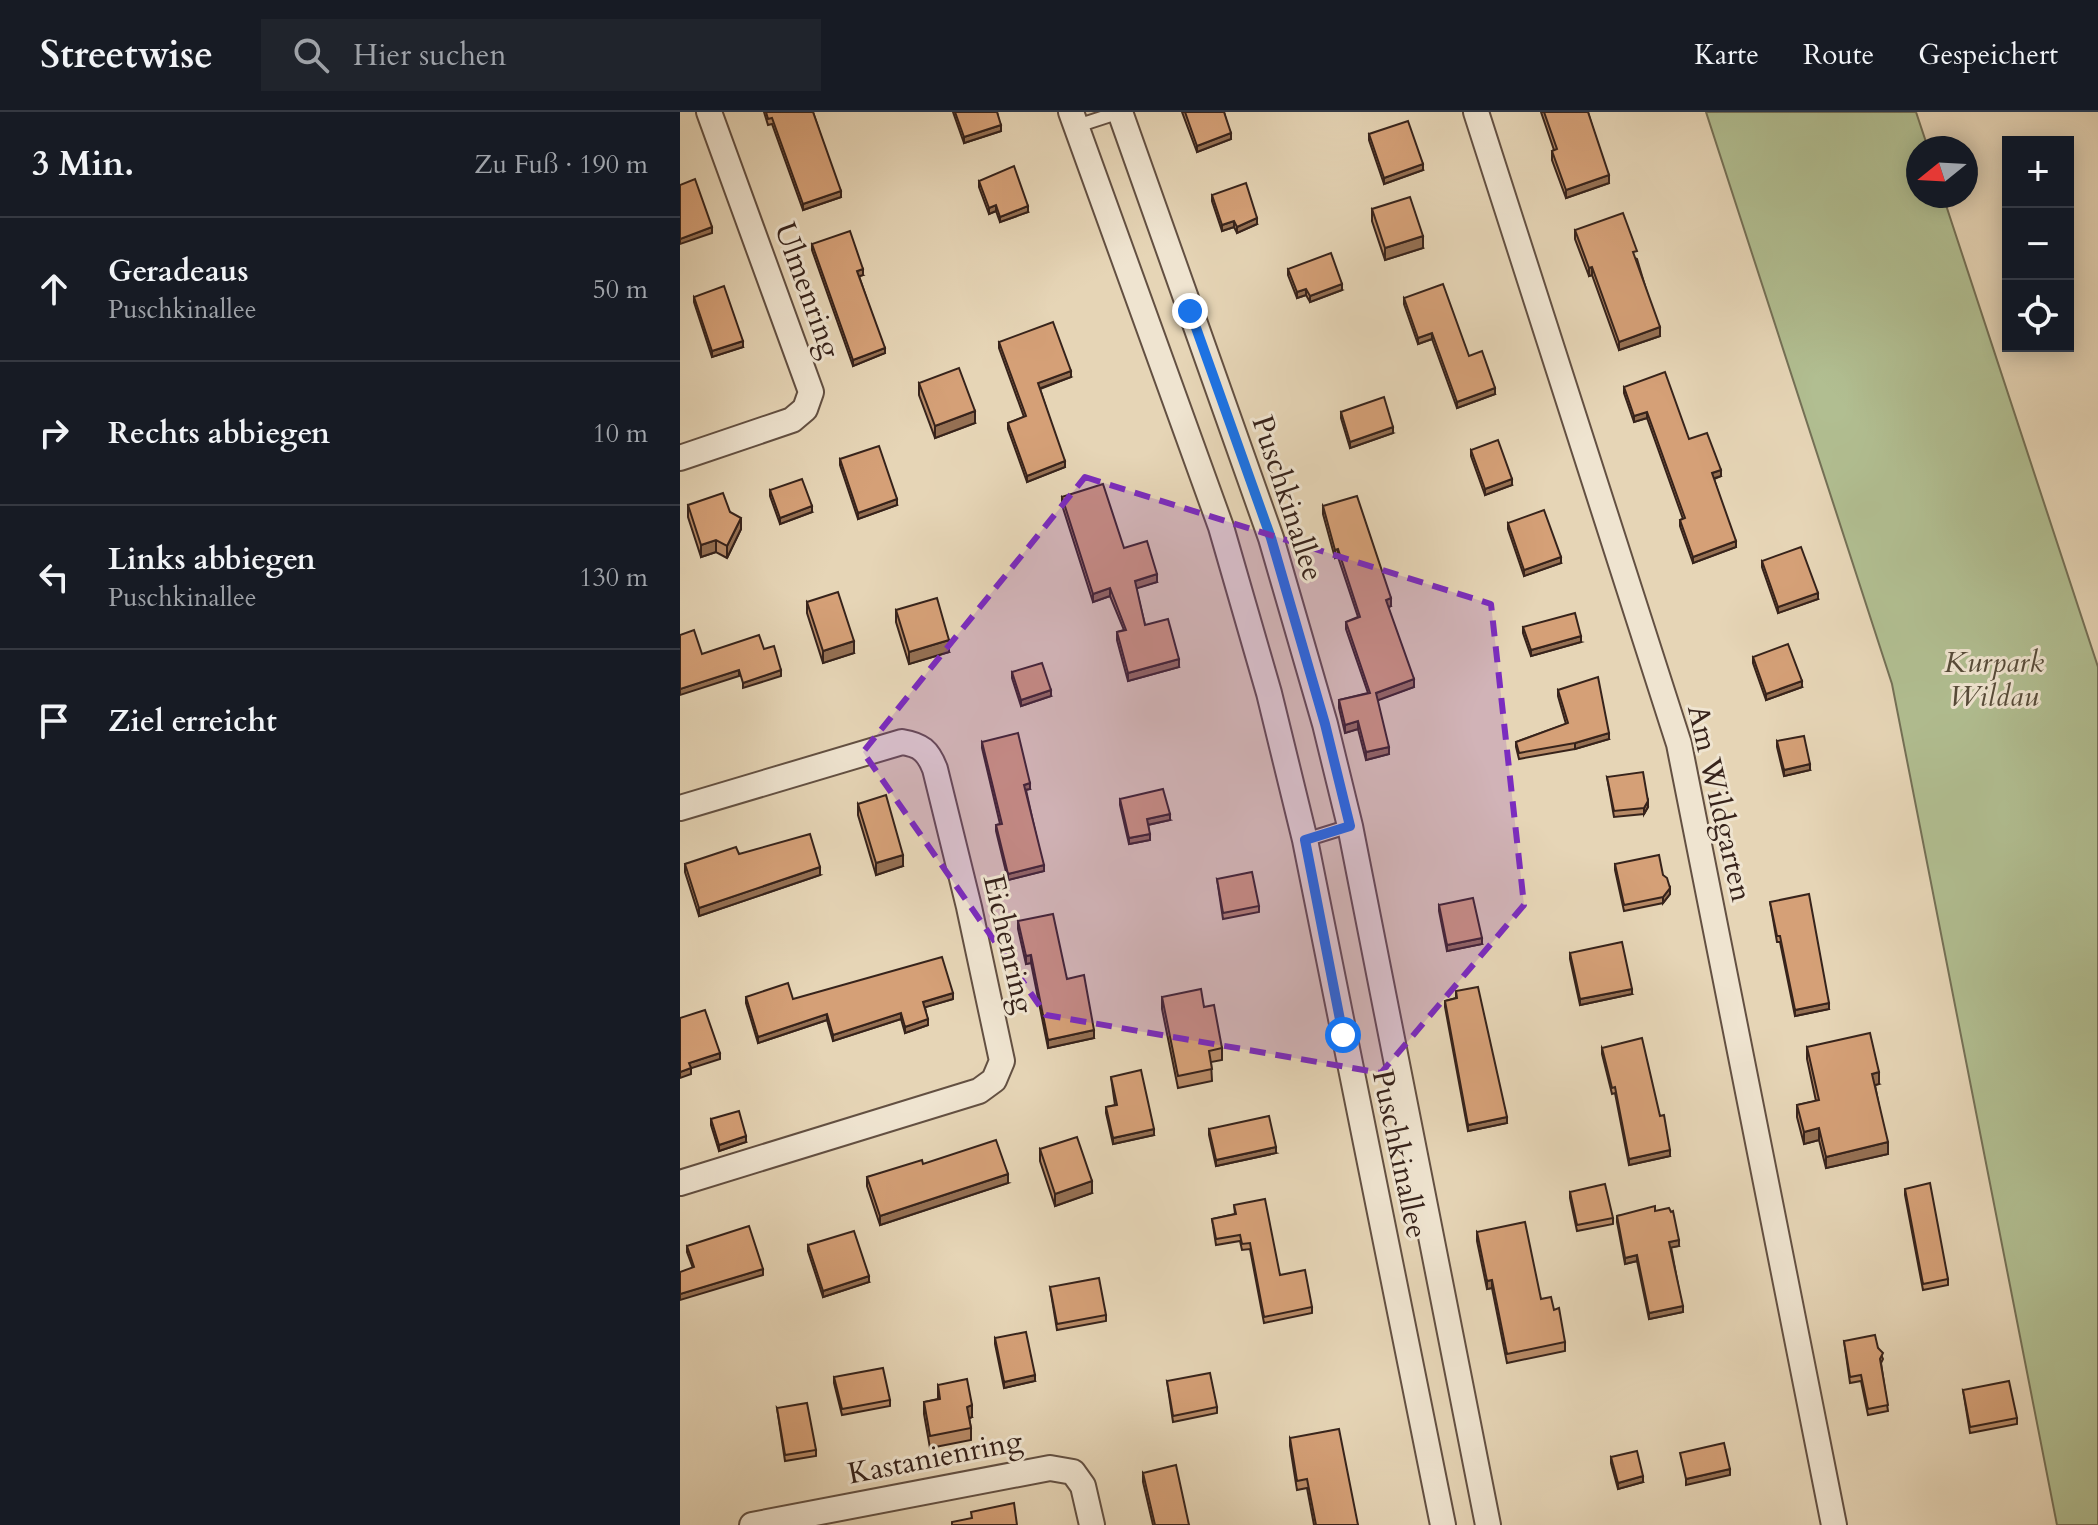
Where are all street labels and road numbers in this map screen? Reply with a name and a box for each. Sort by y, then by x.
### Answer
street label: Ulmenring [764,217,851,364]
street label: Puschkinallee [1242,410,1334,586]
street label: Am Wildgarten [1677,701,1762,906]
street label: Eichenring [973,871,1044,1018]
street label: Puschkinallee [1362,1066,1437,1242]
street label: Kastanienring [844,1420,1026,1495]

